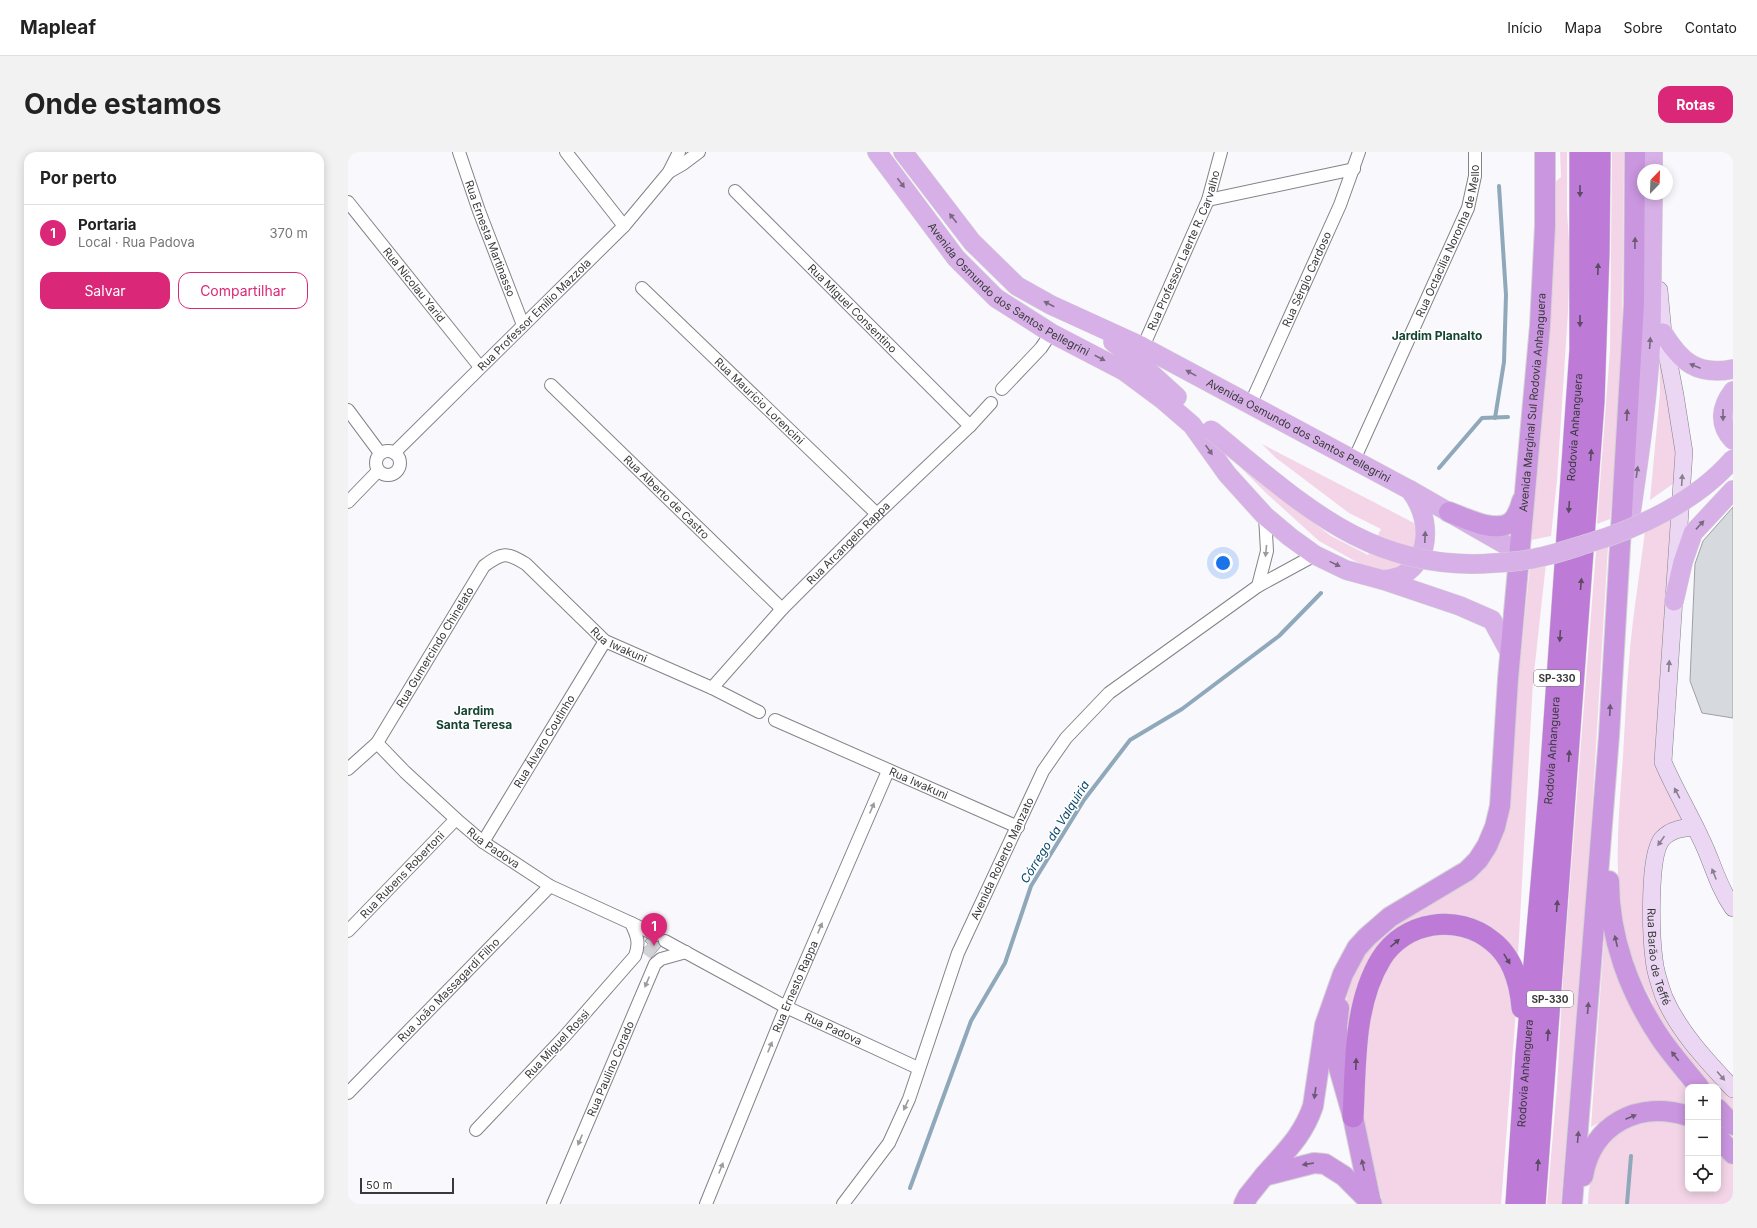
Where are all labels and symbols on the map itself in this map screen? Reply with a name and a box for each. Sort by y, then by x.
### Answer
street label: Rua Octacilia Noronha de Mello [1412,164,1482,320]
north arrow [1637,164,1673,200]
street label: Rua Professor Laerte R. Carvalho [1144,168,1223,333]
one-way arrow [896,178,905,189]
street label: Rua Ernesta Martinasso [462,179,519,299]
one-way arrow [1577,185,1583,198]
one-way arrow [949,213,957,223]
street label: Avenida Osmundo dos Santos Pellegrini [925,220,1092,359]
street label: Rua Sérgio Cardoso [1279,229,1334,329]
one-way arrow [1632,236,1638,249]
street label: Rua Nicolau Yarid [380,245,448,325]
street label: Rua Professor Emílio Mazzola [475,256,594,374]
street label: Rua Miguel Consentino [805,261,900,356]
one-way arrow [1595,263,1602,275]
street label: Avenida Marginal Sul Rodovia Anhanguera [1516,293,1549,513]
one-way arrow [1043,300,1055,307]
one-way arrow [1577,315,1583,328]
district label: Jardim Planalto [1392,328,1482,343]
one-way arrow [1647,337,1654,349]
street label: Rua Maurício Lorencini [712,355,807,447]
one-way arrow [1094,355,1106,362]
one-way arrow [1689,362,1701,368]
one-way arrow [1185,369,1197,376]
street label: Rodovia Anhanguera [1564,373,1585,482]
street label: Avenida Osmundo dos Santos Pellegrini [1204,375,1393,485]
one-way arrow [1623,409,1630,421]
one-way arrow [1720,409,1726,422]
one-way arrow [1205,444,1213,455]
one-way arrow [1587,449,1594,461]
street label: Rua Alberto de Castro [621,452,713,542]
one-way arrow [1634,466,1640,478]
one-way arrow [1678,474,1685,486]
street label: Rua Arcangelo Rappa [803,499,893,588]
one-way arrow [1565,501,1572,513]
one-way arrow [1695,521,1704,530]
one-way arrow [1421,531,1428,543]
one-way arrow [1262,545,1269,558]
your location [1213,553,1233,573]
one-way arrow [1329,561,1340,567]
one-way arrow [1578,578,1584,590]
street label: Rua Gumercindo Chinelato [393,584,477,710]
street label: Rua Iwakuni [588,624,649,666]
one-way arrow [1556,630,1563,642]
one-way arrow [1666,660,1673,672]
road number: SP-330 [1534,670,1580,686]
street label: Rua Álvaro Coutinho [511,692,578,790]
street label: Rodovia Anhanguera [1541,696,1563,805]
district label: Jardim Santa Teresa [436,703,512,732]
one-way arrow [1607,703,1613,716]
one-way arrow [1565,750,1572,762]
street label: Rua Iwakuni [887,764,950,802]
water label: Córrego da Valquiria [1017,778,1092,886]
one-way arrow [1673,787,1680,799]
street label: Avenida Roberto Manzato [967,795,1037,922]
one-way arrow [869,803,875,814]
street label: Rua Padova [464,824,522,871]
street label: Rua Rubens Robertoni [357,828,447,921]
one-way arrow [1657,836,1665,847]
one-way arrow [1711,868,1717,880]
one-way arrow [1554,900,1561,912]
street label: Rua Barão de Teffé [1644,908,1674,1008]
pin: 1 [641,913,667,946]
one-way arrow [818,921,824,933]
street label: Rua João Massagardi Filho [395,935,503,1045]
one-way arrow [1613,935,1619,947]
street label: Rua Ernesto Rappa [769,938,821,1035]
one-way arrow [1390,939,1400,948]
one-way arrow [1503,954,1511,964]
one-way arrow [644,976,650,988]
road number: SP-330 [1527,991,1573,1007]
one-way arrow [1585,1002,1592,1014]
street label: Rua Miguel Rossi [522,1007,592,1081]
street label: Rua Padova [802,1010,864,1048]
street label: Rua Paulino Corado [584,1018,637,1119]
street label: Rodovia Anhanguera [1514,1019,1536,1128]
one-way arrow [1544,1029,1551,1041]
one-way arrow [767,1041,773,1053]
one-way arrow [1670,1051,1679,1062]
one-way arrow [1353,1057,1359,1070]
one-way arrow [1716,1071,1725,1081]
one-way arrow [1312,1087,1318,1100]
one-way arrow [903,1099,910,1111]
one-way arrow [1625,1114,1636,1120]
one-way arrow [1574,1131,1581,1143]
one-way arrow [577,1134,583,1145]
one-way arrow [1360,1159,1366,1171]
one-way arrow [1535,1159,1542,1171]
one-way arrow [718,1161,724,1173]
one-way arrow [1302,1161,1315,1167]
scale bar [360,1176,454,1195]

